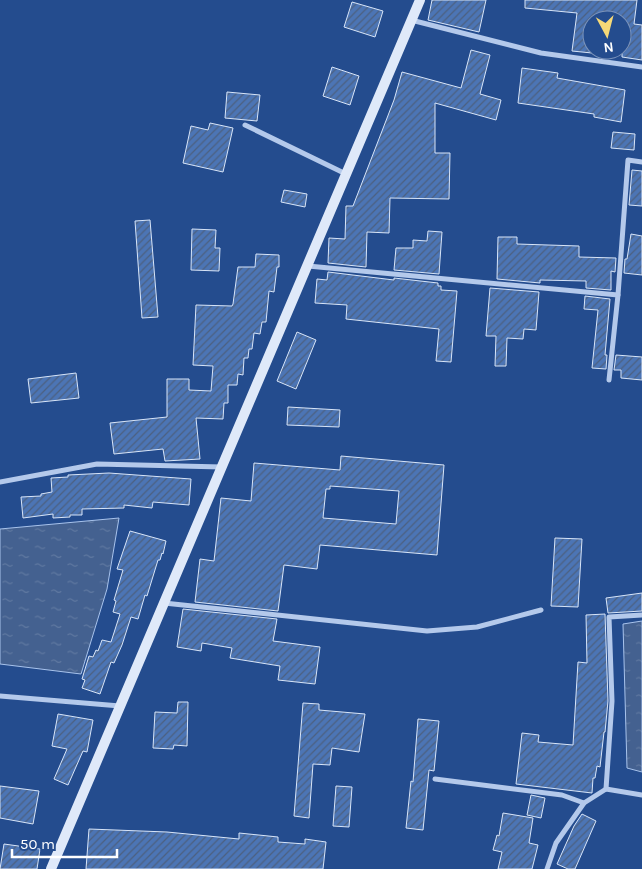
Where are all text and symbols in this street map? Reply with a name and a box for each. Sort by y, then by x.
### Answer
north arrow [582,10,632,60]
text: N [603,38,615,56]
scale bar [12,826,118,858]
text: 50 m [20,835,55,853]

